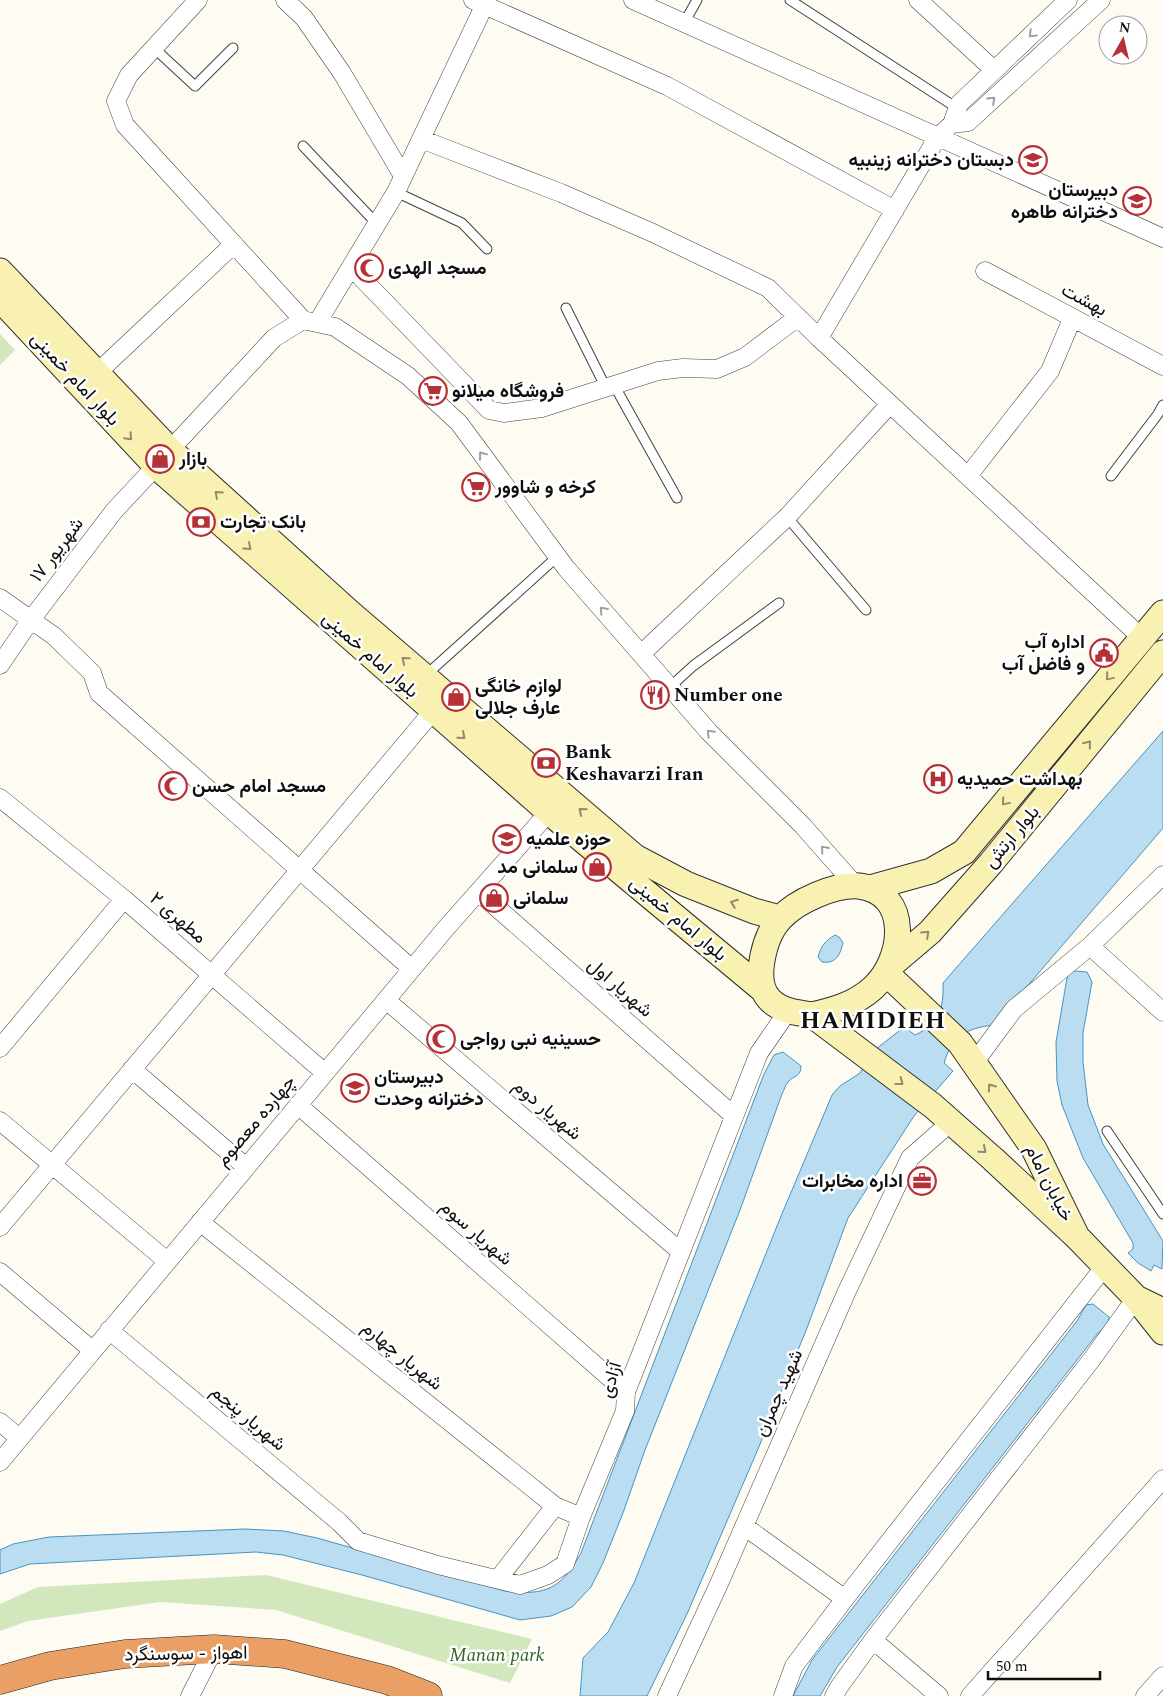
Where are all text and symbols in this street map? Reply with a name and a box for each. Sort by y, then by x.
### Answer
north arrow [1098,15,1148,65]
text: N [1118,16,1132,39]
one-way arrow [1029,28,1038,37]
one-way arrow [987,96,996,105]
school or university icon: دبستان دخترانه زینبیه [1018,145,1048,175]
place label: دبستان دخترانه زینبیه [848,146,1014,175]
place label: دبیرستان دخترانه طاهره [1011,176,1118,227]
school or university icon: دبیرستان دخترانه طاهره [1122,186,1152,216]
mosque icon: مسجد الهدی [354,253,384,283]
place label: مسجد الهدی [388,254,486,283]
street label: بهشت [1056,276,1112,324]
street label: بلوار امام خمینی [23,325,127,433]
supermarket icon: فروشگاه میلانو [418,376,448,406]
place label: فروشگاه میلانو [452,377,564,406]
one-way arrow [123,431,132,440]
shop icon: بازار [145,444,175,474]
place label: بازار [178,445,207,474]
one-way arrow [479,451,488,461]
supermarket icon: کرخه و شاوور [461,472,491,502]
place label: کرخه و شاوور [494,473,596,502]
one-way arrow [215,490,224,499]
bank icon: بانک تجارت [186,507,216,537]
place label: بانک تجارت [220,508,306,537]
street label: ۱۷ شهریور [23,511,91,589]
one-way arrow [242,541,251,550]
street label: بلوار امام خمینی [315,605,425,705]
one-way arrow [600,607,609,616]
place label: اداره آب و فاضل آب [1002,628,1085,679]
public building icon: اداره آب و فاضل آب [1089,638,1119,668]
one-way arrow [401,657,410,666]
one-way arrow [1107,671,1115,680]
place label: لوازم خانگی عارف جلالی [475,672,562,723]
restaurant icon: Number one [640,680,670,710]
place label: Number one [674,681,783,710]
shop icon: لوازم خانگی عارف جلالی [441,682,471,712]
one-way arrow [456,730,465,739]
one-way arrow [707,730,716,739]
place label: Bank Keshavarzi Iran [565,738,704,789]
one-way arrow [1083,741,1091,750]
bank icon: Bank Keshavarzi Iran [531,748,561,778]
hospital icon: بهداشت حمیدیه [923,764,953,794]
place label: بهداشت حمیدیه [957,765,1082,794]
mosque icon: مسجد امام حسن [158,771,188,801]
place label: مسجد امام حسن [192,772,326,801]
one-way arrow [1002,796,1011,805]
street label: بلوار ارتش [977,799,1047,875]
one-way arrow [578,807,587,816]
school or university icon: حوزه علمیه [492,824,522,854]
place label: حوزه علمیه [526,825,611,854]
one-way arrow [820,846,829,855]
shop icon: سلمانی مد [582,852,612,882]
place label: سلمانی مد [497,853,578,882]
street label: بلوار امام خمینی [623,869,733,969]
shop icon: سلمانی [479,883,509,913]
place label: سلمانی [513,884,568,913]
street label: مطهری ۲ [143,885,213,951]
one-way arrow [730,899,739,909]
one-way arrow [921,931,930,940]
street label: شهریار اول [581,951,659,1025]
district label: HAMIDIEH [800,1003,946,1039]
mosque icon: حسینیه نبی رواجی [426,1024,456,1054]
place label: حسینیه نبی رواجی [460,1025,601,1054]
place label: دبیرستان دخترانه وحدت [374,1063,484,1114]
street label: چهارده معصوم [209,1069,303,1173]
street label: شهریار دوم [506,1072,588,1148]
school or university icon: دبیرستان دخترانه وحدت [340,1073,370,1103]
one-way arrow [894,1076,903,1084]
one-way arrow [988,1083,997,1093]
street label: خیابان امام [1017,1139,1081,1227]
one-way arrow [977,1144,986,1153]
office icon: اداره مخابرات [907,1166,937,1196]
place label: اداره مخابرات [802,1167,903,1196]
street label: شهریار سوم [433,1193,519,1273]
street label: شهریار چهارم [355,1314,449,1398]
street label: شهید چمران [747,1345,811,1441]
street label: آزادی [592,1357,630,1402]
street label: شهریار پنجم [204,1378,292,1458]
street label: اهواز - سوسنگرد [124,1638,248,1670]
park label: Manan park [449,1641,545,1670]
scale bar [988,1648,1100,1680]
text: 50 m [996,1655,1028,1678]

